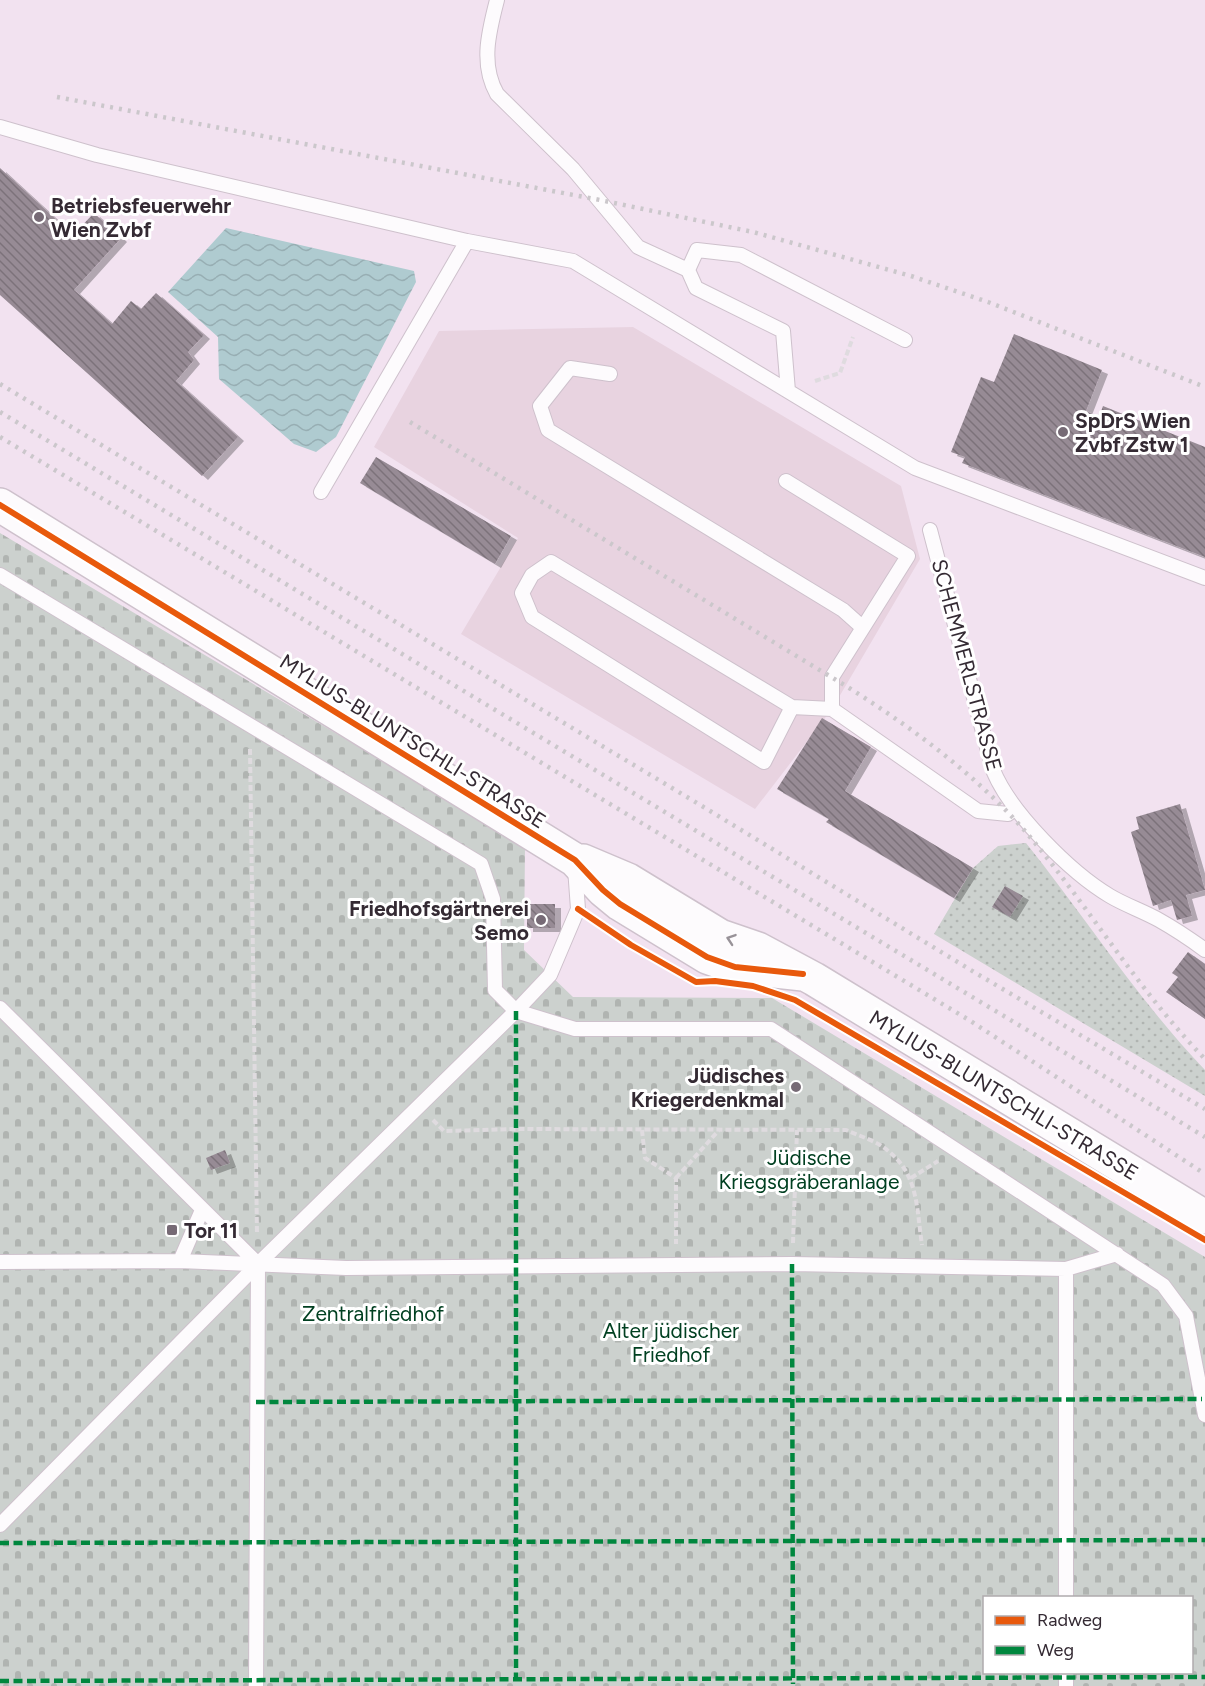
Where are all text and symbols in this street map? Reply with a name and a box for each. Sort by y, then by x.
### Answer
place label: Betriebsfeuerwehr Wien Zvbf [51,193,231,242]
marker: Betriebsfeuerwehr Wien Zvbf [32,210,46,224]
place label: SpDrS Wien Zvbf Zstw 1 [1075,408,1191,457]
marker: SpDrS Wien Zvbf Zstw 1 [1056,425,1070,439]
street label: SCHEMMERLSTRASSE [927,556,1007,774]
street label: MYLIUS-BLUNTSCHLI-STRASSE [275,648,551,834]
place label: Friedhofsgärtnerei Semo [349,896,529,945]
marker: Friedhofsgärtnerei Semo [534,913,548,927]
one-way arrow [727,934,737,947]
street label: MYLIUS-BLUNTSCHLI-STRASSE [865,1005,1143,1185]
place label: Jüdisches Kriegerdenkmal [631,1063,784,1112]
marker: Jüdisches Kriegerdenkmal [789,1080,803,1094]
park label: Jüdische Kriegsgräberanlage [719,1145,899,1194]
place label: Tor 11 [184,1218,238,1243]
marker: Tor 11 [165,1223,179,1237]
park label: Zentralfriedhof [302,1301,444,1326]
park label: Alter jüdischer Friedhof [603,1318,739,1367]
legend [983,1596,1193,1674]
text: Radweg [1037,1609,1102,1631]
text: Weg [1037,1639,1074,1661]

